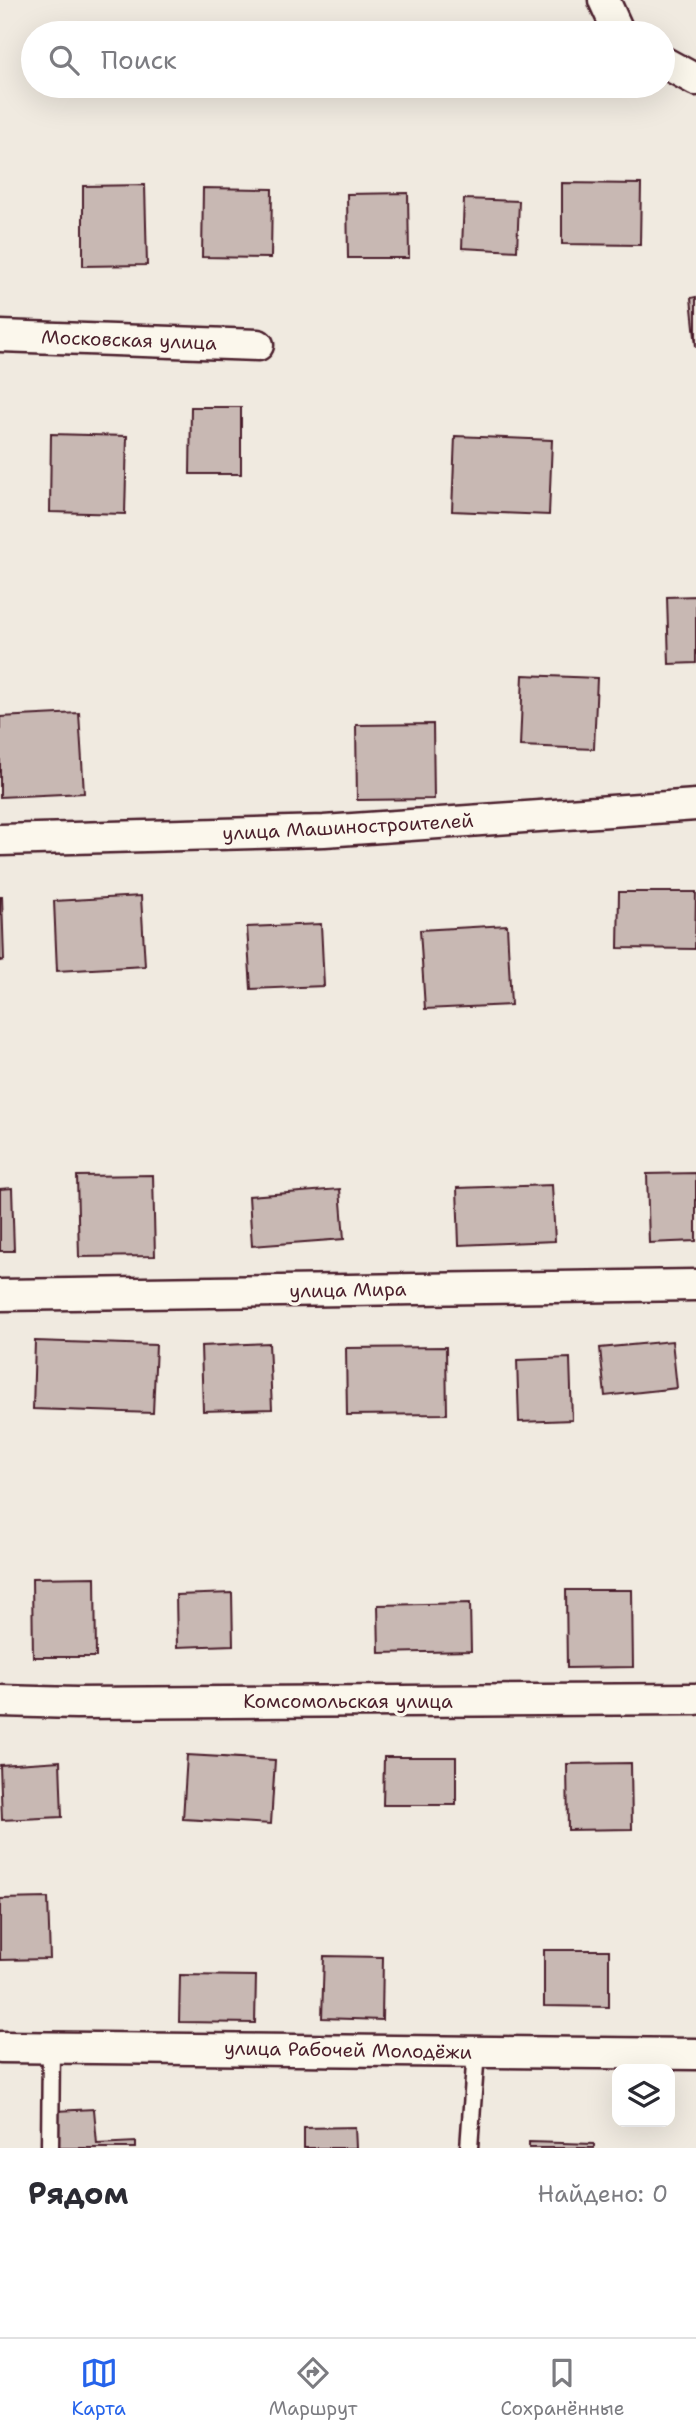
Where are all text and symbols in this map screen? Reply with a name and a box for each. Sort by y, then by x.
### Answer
search box [21,21,675,98]
icon: search [45,41,83,79]
text: Поиск [101,42,177,77]
street label: Московская улица [41,324,217,356]
street label: улица Машиностроителей [222,808,474,846]
street label: улица Мира [289,1276,407,1304]
street label: Комсомольская улица [243,1689,453,1714]
street label: улица Рабочей Молодёжи [224,2035,472,2065]
map controls [612,2064,675,2127]
button: layers [612,2064,675,2127]
text: Рядом [28,2173,128,2214]
text: Найдено: 0 [538,2179,668,2209]
tab: Карта [71,2354,126,2421]
tab: Маршрут [269,2354,357,2421]
tab: Сохранённые [500,2354,625,2421]

